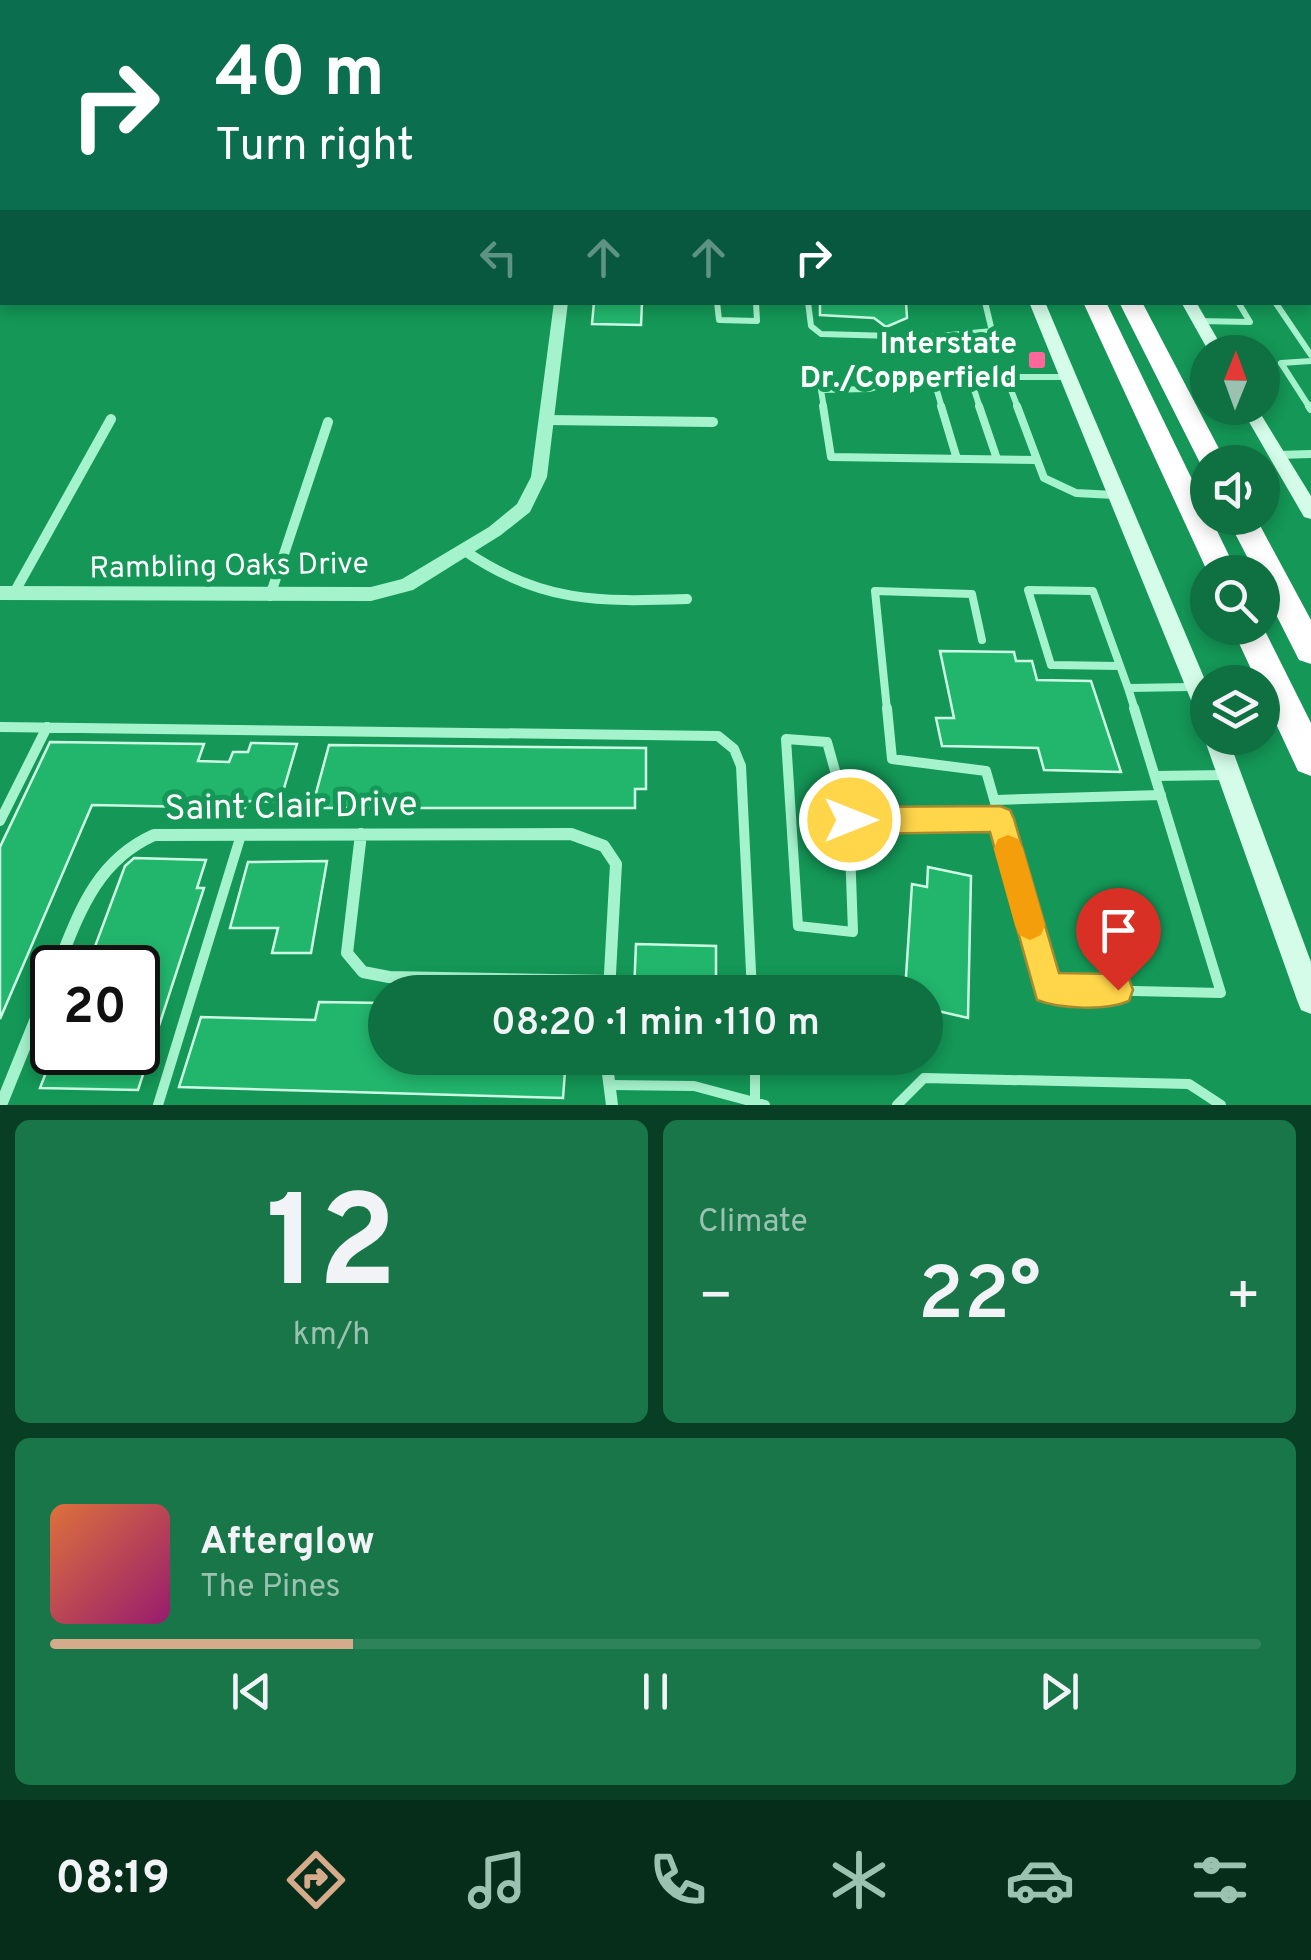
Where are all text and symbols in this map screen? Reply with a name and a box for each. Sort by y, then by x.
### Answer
text: 40 m [215,32,385,121]
icon: right [50,40,180,170]
text: Turn right [215,119,414,176]
icon: left [471,230,526,285]
icon: ahead [576,230,631,285]
icon: ahead [681,230,736,285]
icon: right [786,230,841,285]
place label: Interstate Dr./Copperfield [800,327,1017,398]
north arrow [1190,335,1280,425]
map controls [1190,335,1280,755]
marker: Interstate Dr./Copperfield [1026,349,1048,371]
button: sound [1190,445,1280,535]
street label: Rambling Oaks Drive [89,547,369,588]
button: search [1190,555,1280,645]
button: layers [1190,665,1280,755]
position arrow [798,768,902,872]
street label: Saint Clair Drive [164,784,418,832]
pin [1076,888,1161,991]
icon: arrive [1091,903,1146,958]
speed limit sign: 20 [30,945,160,1075]
text: 08:20 · 1 min · 110 m [491,1000,820,1049]
text: 12 [266,1168,397,1333]
text: Climate [698,1203,808,1243]
text: 22° [918,1251,1041,1346]
text: − [698,1264,733,1334]
text: + [1226,1264,1261,1334]
text: km/h [293,1316,370,1356]
text: Afterglow [200,1519,375,1568]
text: The Pines [200,1568,341,1608]
icon: previous [224,1664,279,1719]
icon: pause [628,1664,683,1719]
icon: next [1032,1664,1087,1719]
icon: directions [281,1845,351,1915]
icon: music [462,1845,532,1915]
icon: phone [643,1845,713,1915]
icon: climate [824,1845,894,1915]
icon: car [1005,1845,1075,1915]
icon: filters [1185,1845,1255,1915]
text: 08:19 [55,1852,170,1909]

